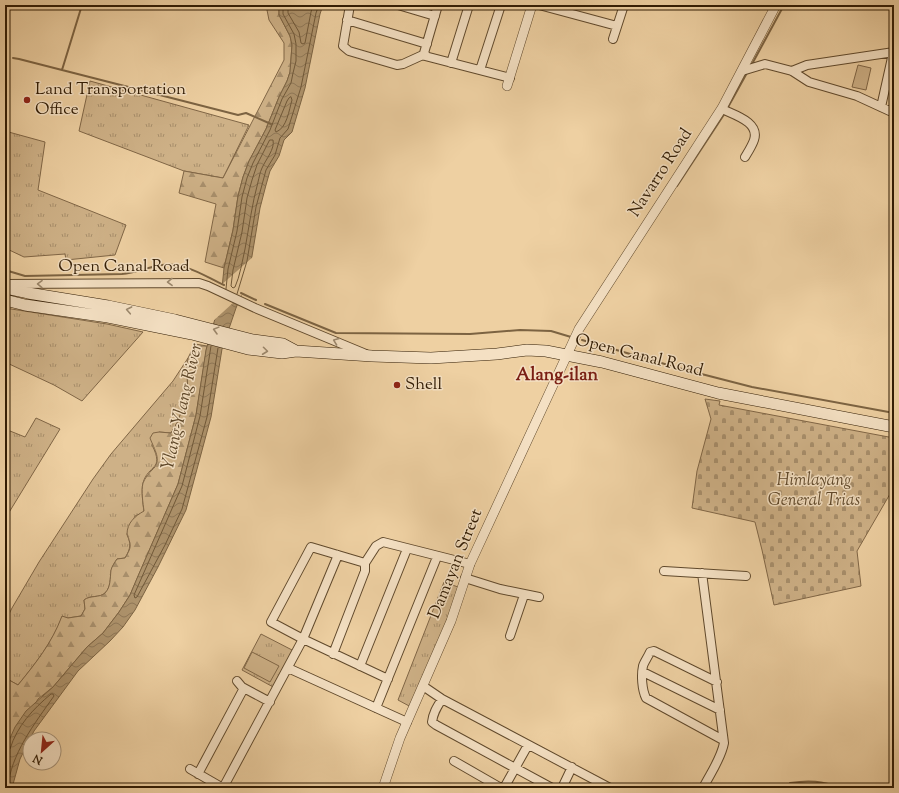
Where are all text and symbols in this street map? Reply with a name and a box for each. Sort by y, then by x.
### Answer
place label: Land Transportation Office [35,78,186,122]
marker: Land Transportation Office [22,95,32,105]
street label: Navarro Road [623,124,699,222]
street label: Open Canal Road [58,255,190,279]
one-way arrow [167,278,173,287]
one-way arrow [37,280,43,288]
one-way arrow [126,307,132,315]
one-way arrow [213,326,220,335]
street label: Open Canal Road [572,328,706,384]
one-way arrow [332,338,340,346]
water label: Ylang-Ylang River [156,340,210,473]
one-way arrow [262,347,269,356]
district label: Alang-ilan [516,363,598,389]
place label: Shell [405,373,443,397]
marker: Shell [392,380,402,390]
park label: Himlayang General Trias [768,469,860,513]
street label: Damayan Street [423,505,489,623]
north arrow [22,731,62,771]
text: N [30,750,46,769]

